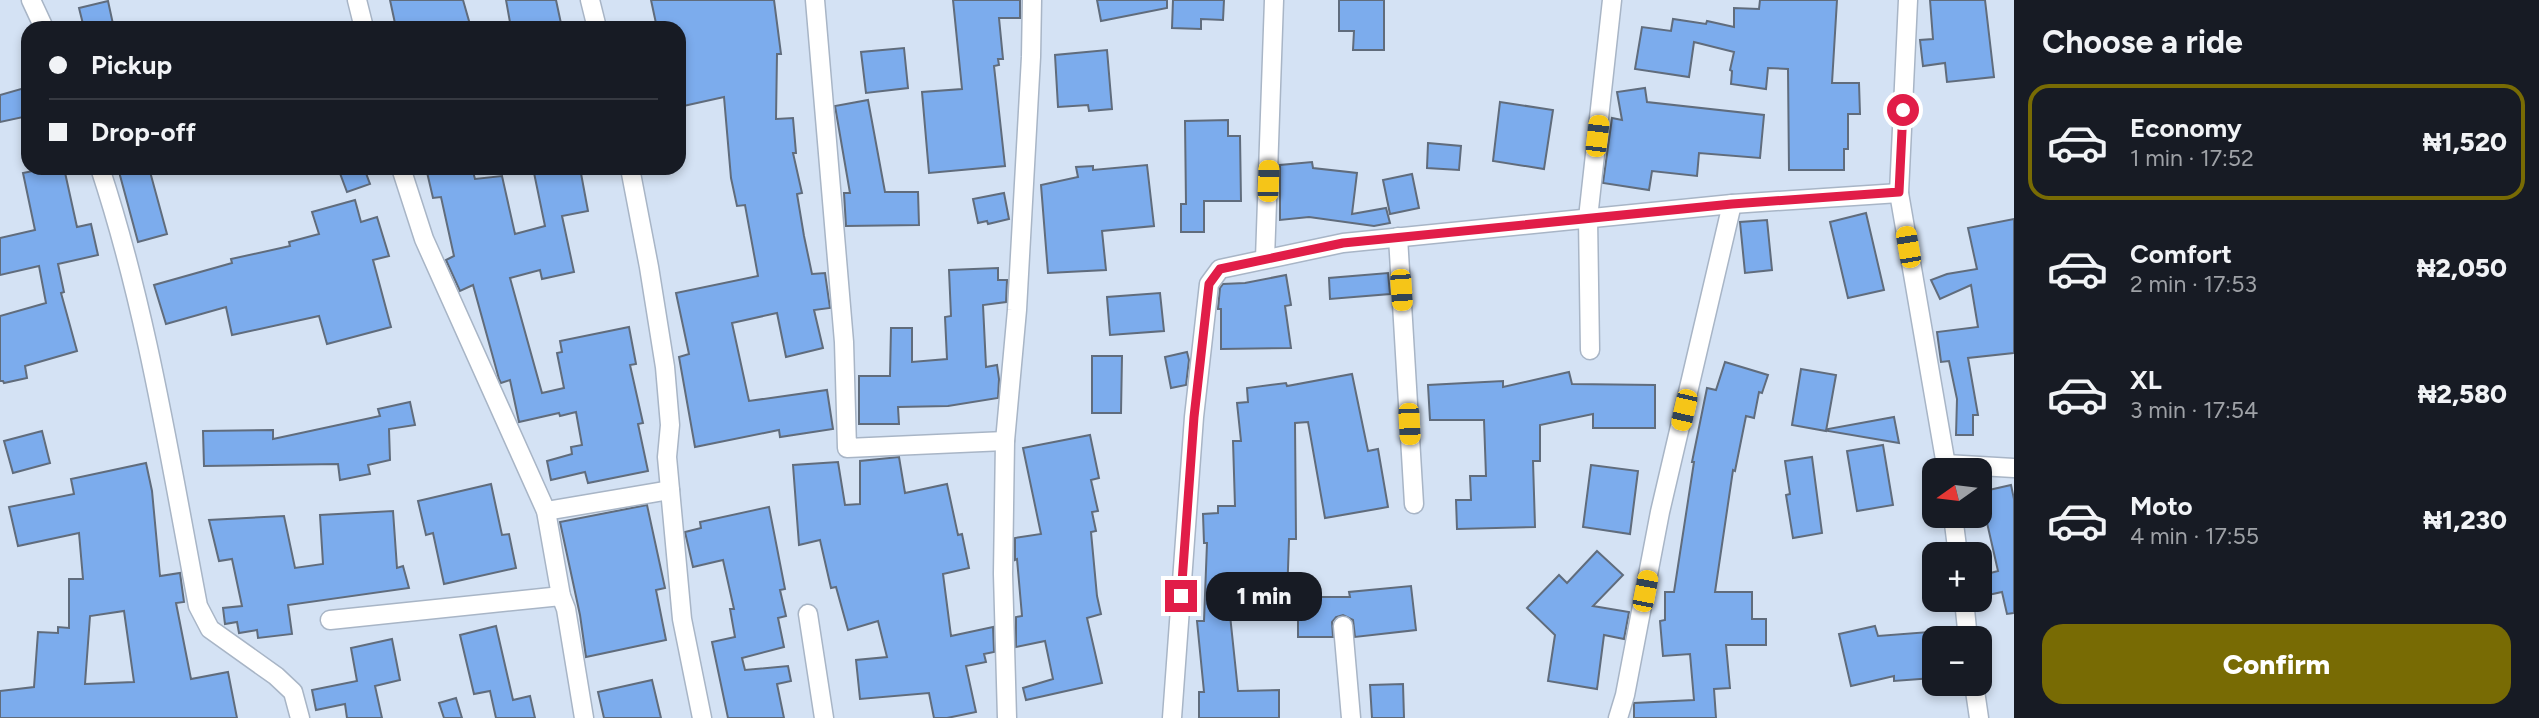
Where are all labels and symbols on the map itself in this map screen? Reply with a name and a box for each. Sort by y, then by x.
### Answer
route start [1887,94,1919,126]
car [1585,114,1610,158]
car [1257,160,1280,202]
car [1895,224,1922,270]
car [1390,268,1413,312]
car [1670,387,1699,433]
car [1398,402,1421,446]
north arrow [1922,458,1992,528]
car [1631,568,1660,614]
callout: 1 min [1206,572,1321,620]
route end [1165,580,1197,612]

